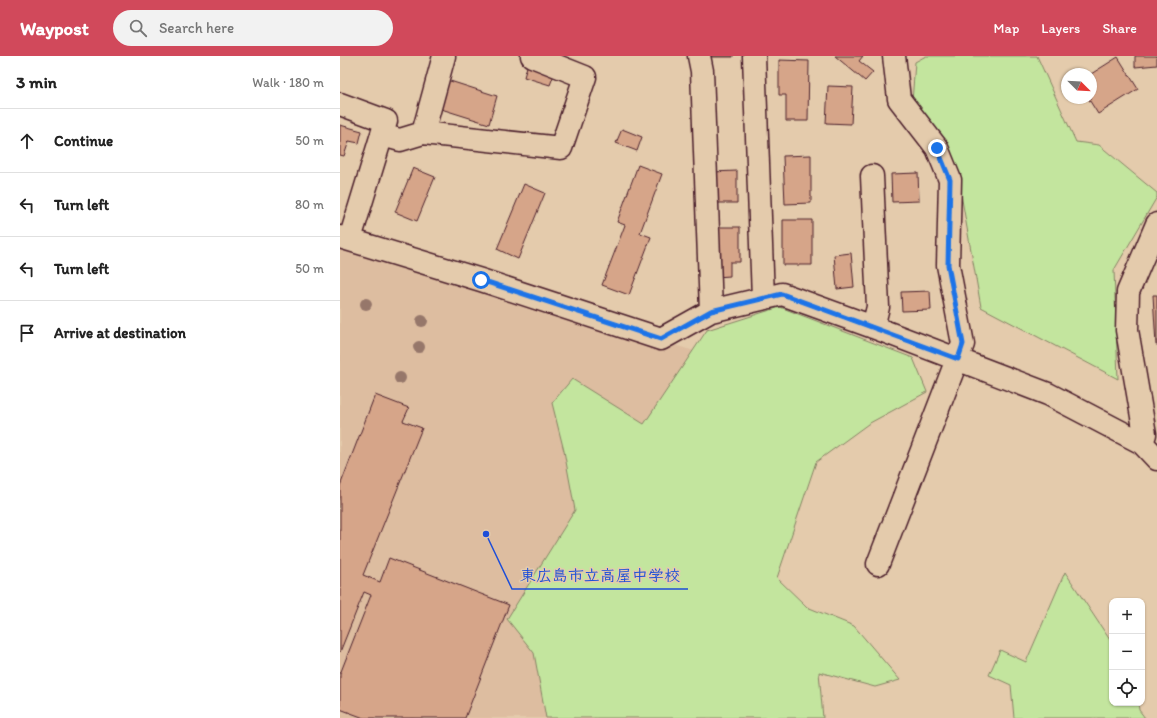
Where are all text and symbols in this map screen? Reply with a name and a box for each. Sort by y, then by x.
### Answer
search box [113,10,393,46]
text: Waypost [20,17,89,40]
icon: search [127,17,149,39]
text: Search here [159,19,234,37]
text: Map [994,20,1019,37]
text: Layers [1041,20,1080,37]
text: Share [1102,20,1137,37]
north arrow [1061,68,1097,104]
text: 3 min [16,72,57,92]
text: Walk · 180 m [252,75,324,90]
icon: ahead [16,130,38,152]
text: Continue [54,132,113,150]
text: 50 m [295,133,324,148]
route end [928,139,946,157]
icon: left [16,194,38,216]
text: Turn left [54,196,109,214]
text: 80 m [295,197,324,212]
icon: left [16,258,38,280]
text: Turn left [54,260,109,278]
text: 50 m [295,261,324,276]
route start [472,271,490,289]
icon: arrive [16,322,38,344]
text: Arrive at destination [54,324,186,342]
callout: 東広島市立高屋中学校 [512,561,688,589]
text: 東広島市立高屋中学校 [520,566,680,585]
map controls [1109,598,1145,706]
button: + [1109,598,1145,634]
button: − [1109,634,1145,670]
button: locate [1109,670,1145,706]

